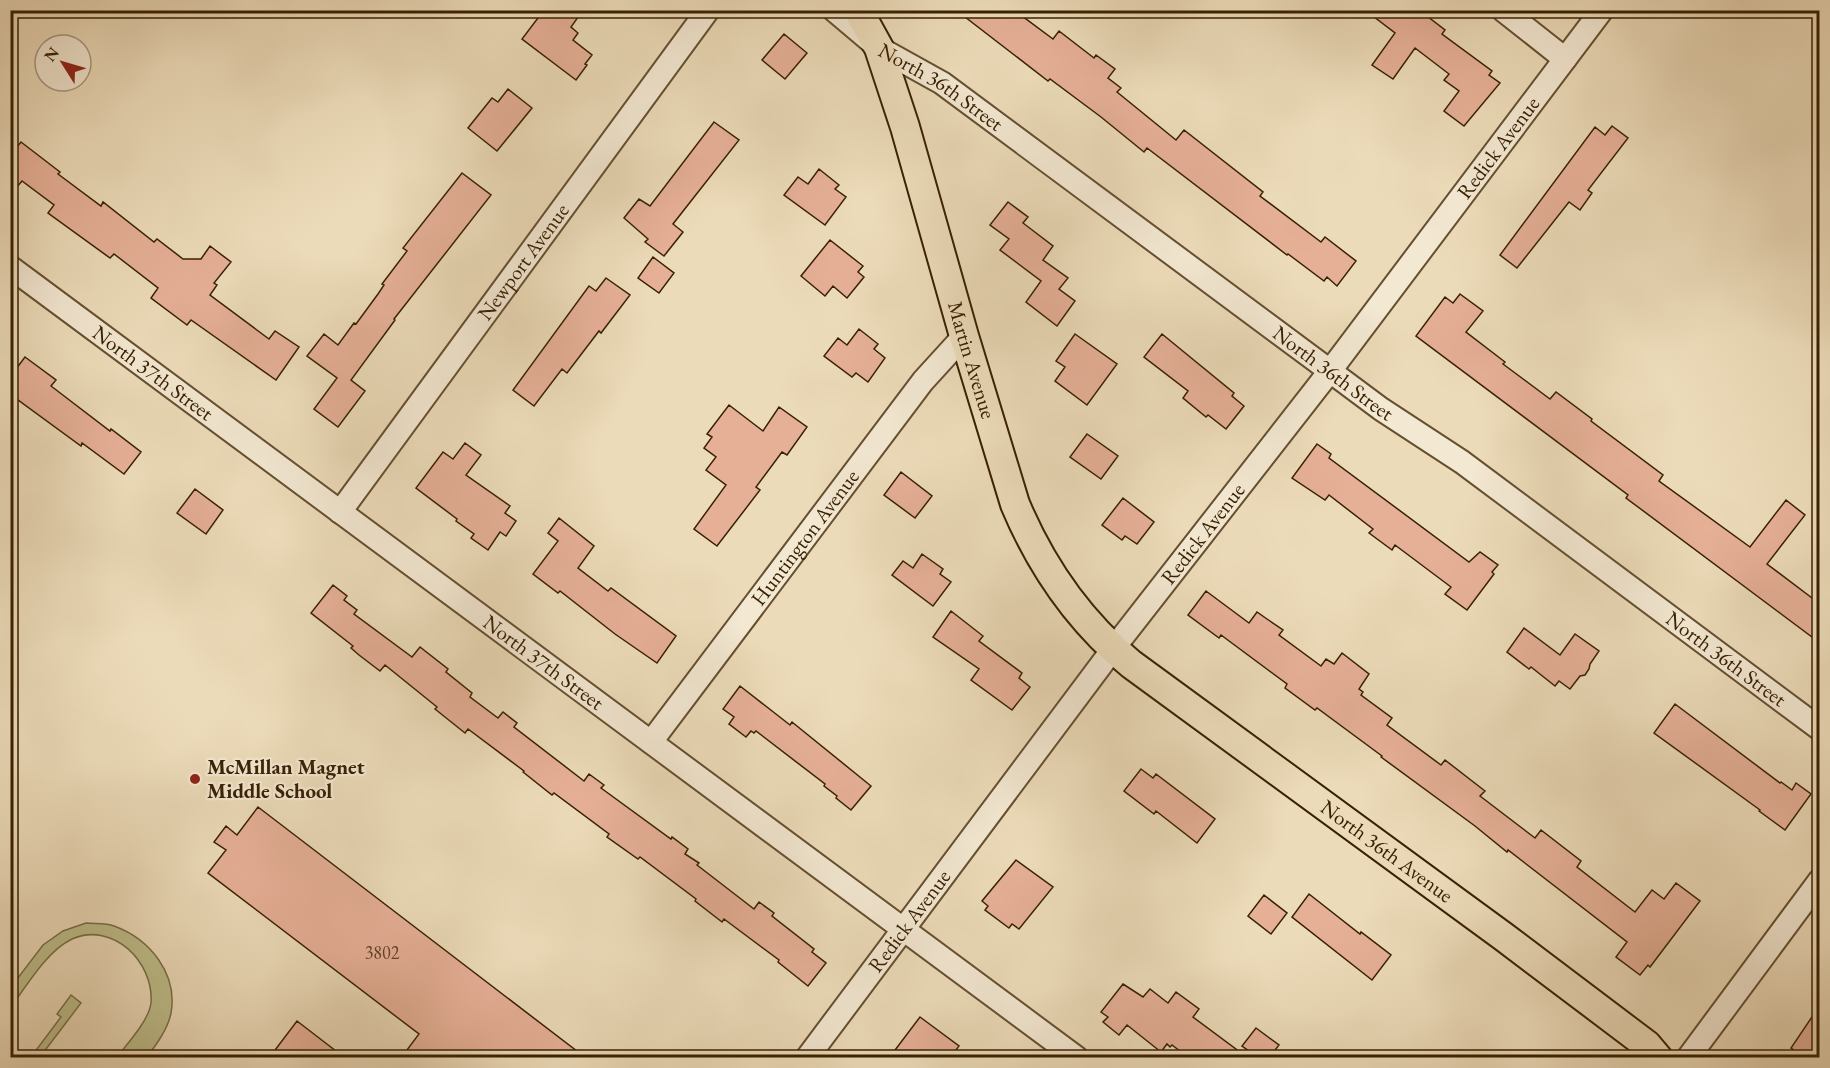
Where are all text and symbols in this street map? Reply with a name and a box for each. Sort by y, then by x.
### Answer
north arrow [33,33,93,93]
street label: North 36th Street [874,36,1009,137]
text: N [39,43,64,66]
street label: Redick Avenue [1450,91,1545,204]
street label: Newport Avenue [471,198,575,326]
street label: Martin Avenue [942,298,1002,422]
street label: North 37th Street [88,319,219,426]
street label: North 36th Street [1268,319,1399,427]
street label: Huntington Avenue [745,464,865,611]
street label: Redick Avenue [1154,477,1251,590]
street label: North 36th Street [1661,605,1792,713]
street label: North 37th Street [478,608,610,716]
place label: McMillan Magnet Middle School [207,753,365,804]
marker: McMillan Magnet Middle School [188,772,202,786]
street label: North 36th Avenue [1316,793,1459,908]
street label: Redick Avenue [862,864,956,978]
house number: 3802 [365,941,400,964]

